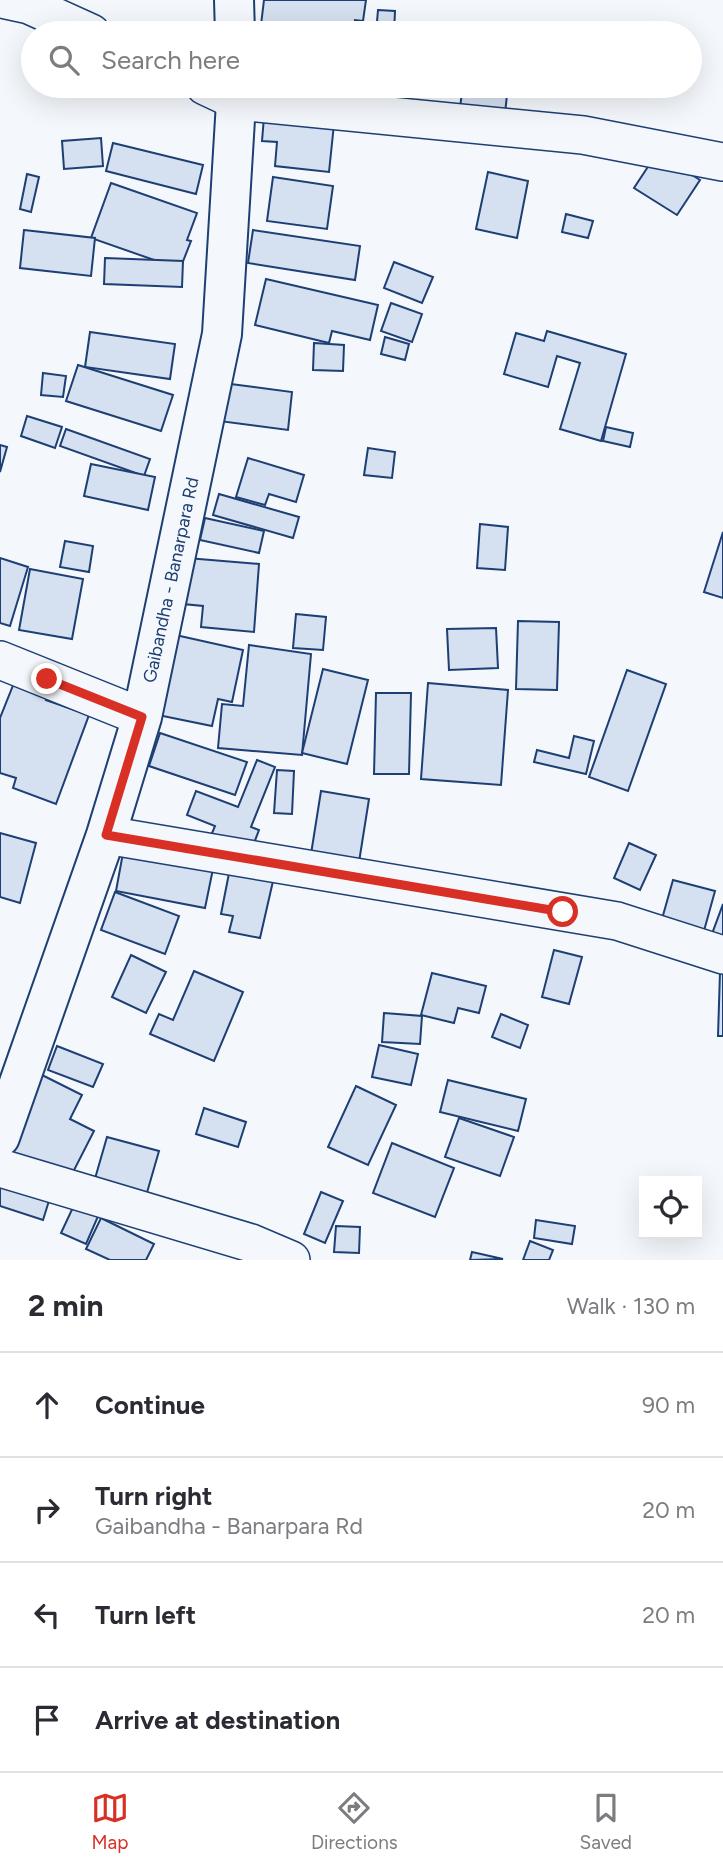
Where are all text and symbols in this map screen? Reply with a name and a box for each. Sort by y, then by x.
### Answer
search box [21,21,702,98]
icon: search [45,41,83,79]
text: Search here [101,44,240,76]
street label: Gaibandha - Banarpara Rd [138,475,204,685]
route end [31,663,62,694]
route start [547,896,578,927]
map controls [639,1176,702,1239]
button: locate [639,1176,702,1239]
text: 2 min [28,1287,104,1324]
text: Walk · 130 m [567,1292,695,1320]
icon: ahead [28,1386,66,1424]
text: Continue [95,1389,205,1421]
text: 90 m [642,1391,695,1419]
text: Turn right [95,1480,212,1512]
icon: right [28,1491,66,1529]
text: 20 m [642,1496,695,1524]
text: Gaibandha - Banarpara Rd [95,1512,363,1540]
icon: left [28,1596,66,1634]
text: Turn left [95,1599,196,1631]
text: 20 m [642,1601,695,1629]
icon: arrive [28,1701,66,1739]
text: Arrive at destination [95,1704,340,1736]
tab: Map [91,1789,129,1854]
tab: Directions [311,1789,398,1854]
tab: Saved [580,1789,632,1854]

